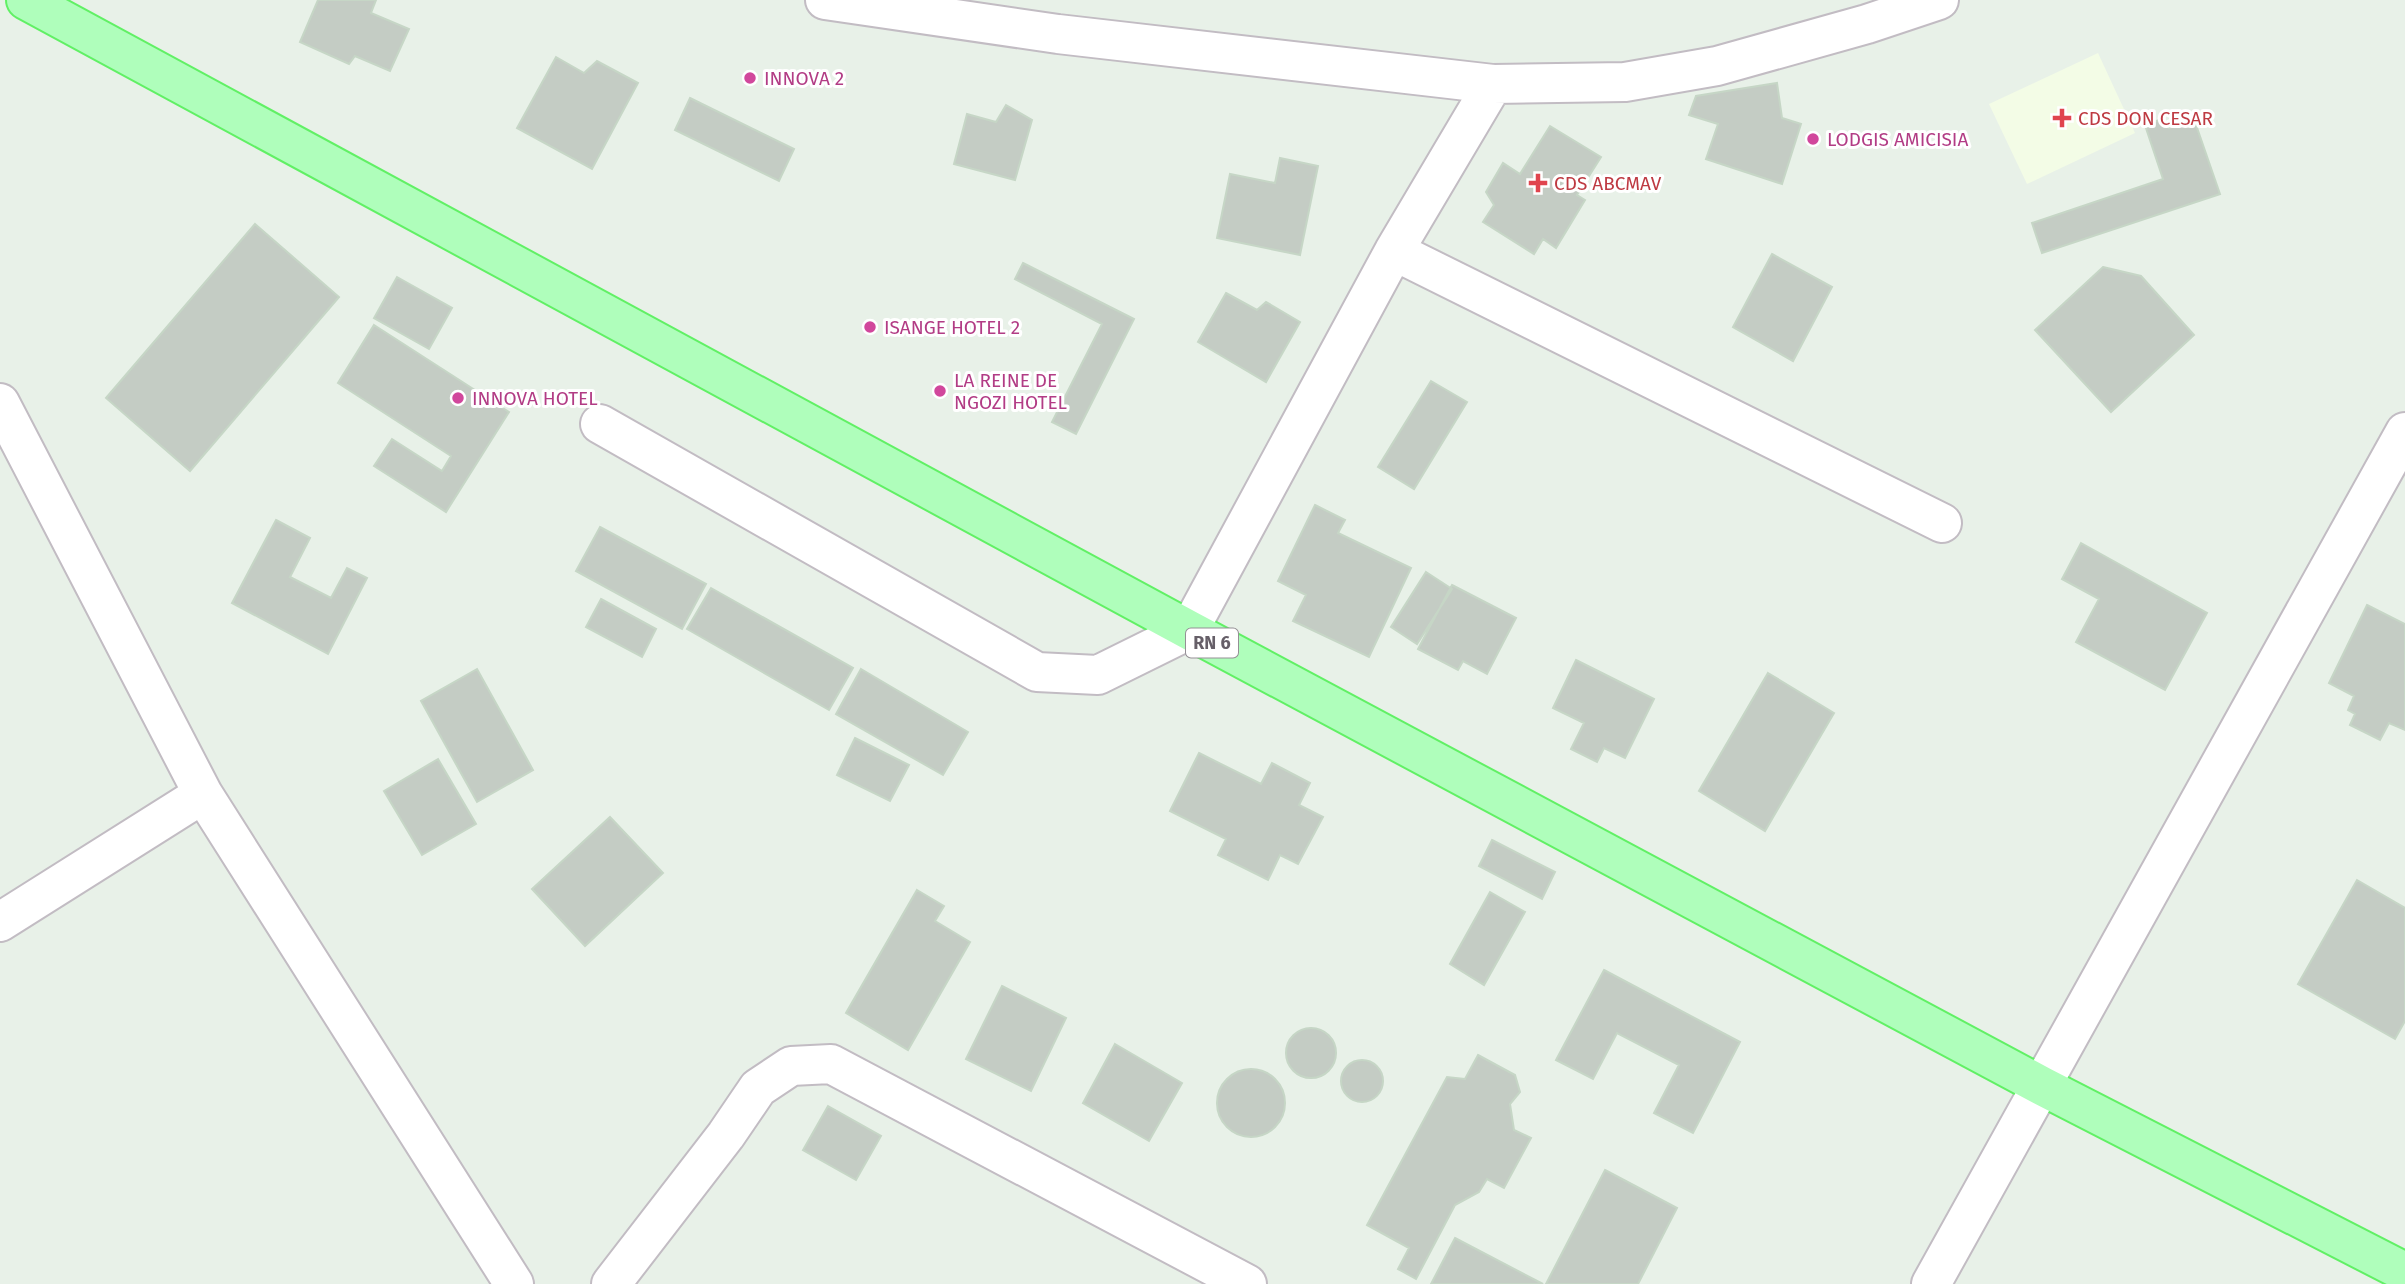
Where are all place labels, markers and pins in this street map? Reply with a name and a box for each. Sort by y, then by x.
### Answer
place label: INNOVA 2 [764,67,844,90]
marker: INNOVA 2 [742,70,758,86]
place label: CDS DON CESAR [2078,107,2213,130]
marker: CDS DON CESAR [2052,108,2072,128]
place label: LODGIS AMICISIA [1827,128,1968,151]
marker: LODGIS AMICISIA [1805,131,1821,147]
place label: CDS ABCMAV [1554,172,1662,195]
marker: CDS ABCMAV [1528,173,1548,193]
place label: ISANGE HOTEL 2 [884,316,1020,339]
marker: ISANGE HOTEL 2 [862,319,878,335]
place label: LA REINE DE NGOZI HOTEL [954,369,1068,414]
marker: LA REINE DE NGOZI HOTEL [932,383,948,399]
place label: INNOVA HOTEL [472,387,598,410]
marker: INNOVA HOTEL [450,390,466,406]

